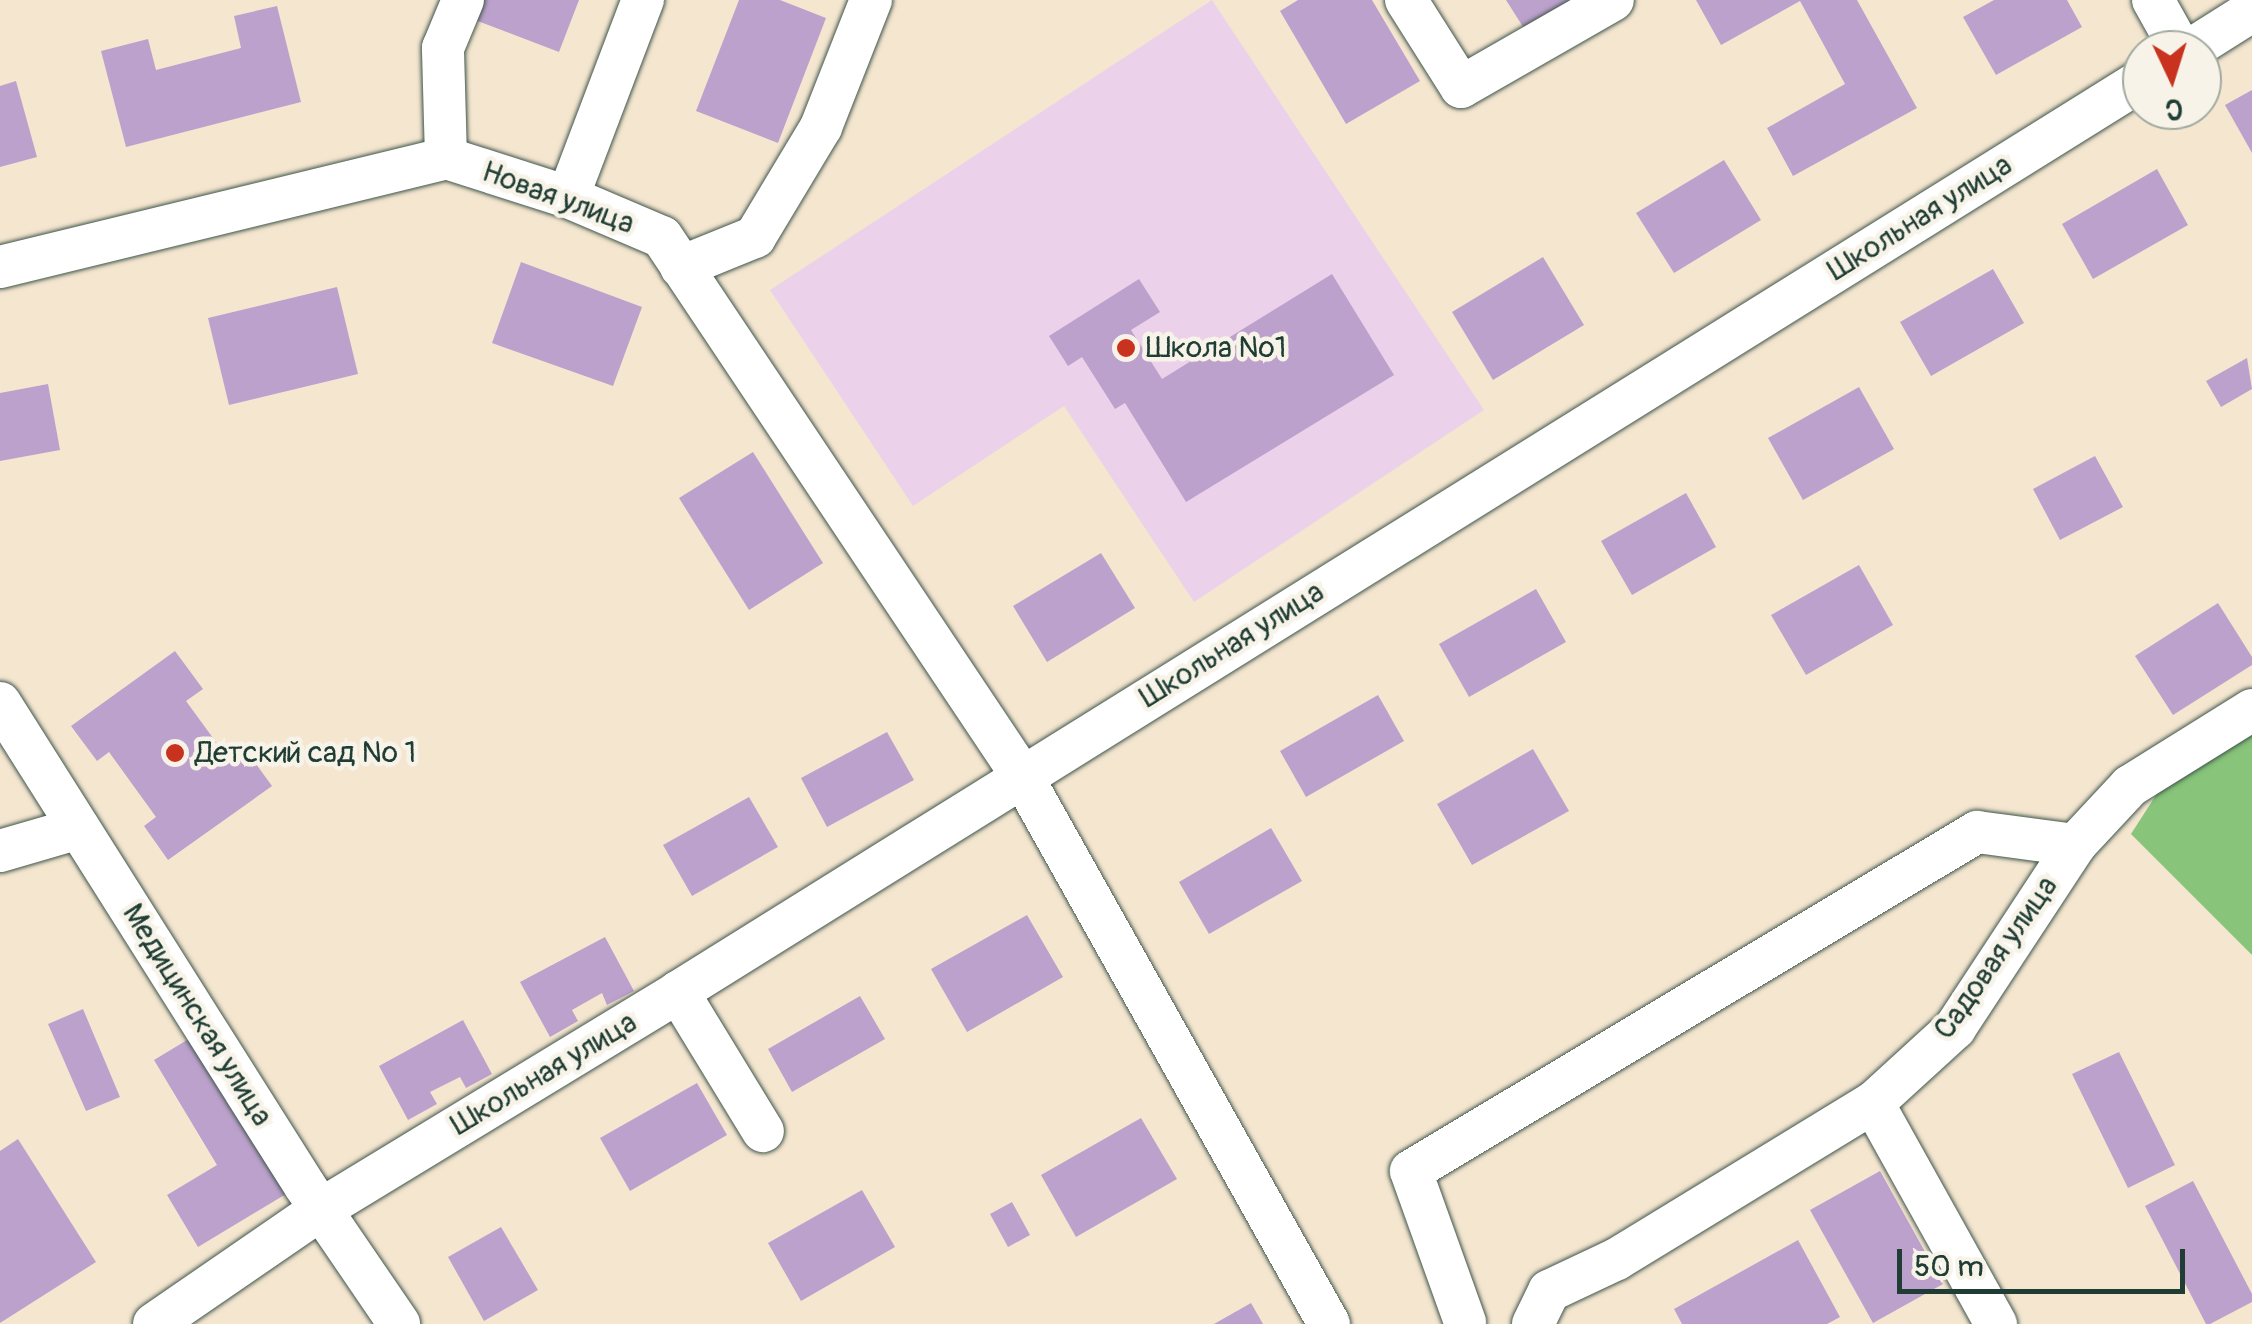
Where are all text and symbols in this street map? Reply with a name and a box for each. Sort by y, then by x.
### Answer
north arrow [2122,30,2222,130]
text: С [2164,90,2184,126]
street label: Школьная улица [1821,147,2019,289]
street label: Новая улица [477,154,639,242]
place label: Школа №1 [1146,330,1286,366]
marker: Школа №1 [1115,337,1137,359]
street label: Школьная улица [1133,574,1331,716]
place label: Детский сад № 1 [195,735,416,771]
marker: Детский сад № 1 [164,742,186,764]
street label: Садовая улица [1927,870,2065,1046]
street label: Медицинская улица [114,897,280,1133]
street label: Школьная улица [445,1005,643,1143]
scale bar [1902,1229,2190,1291]
text: 50 m [1914,1248,1984,1285]

